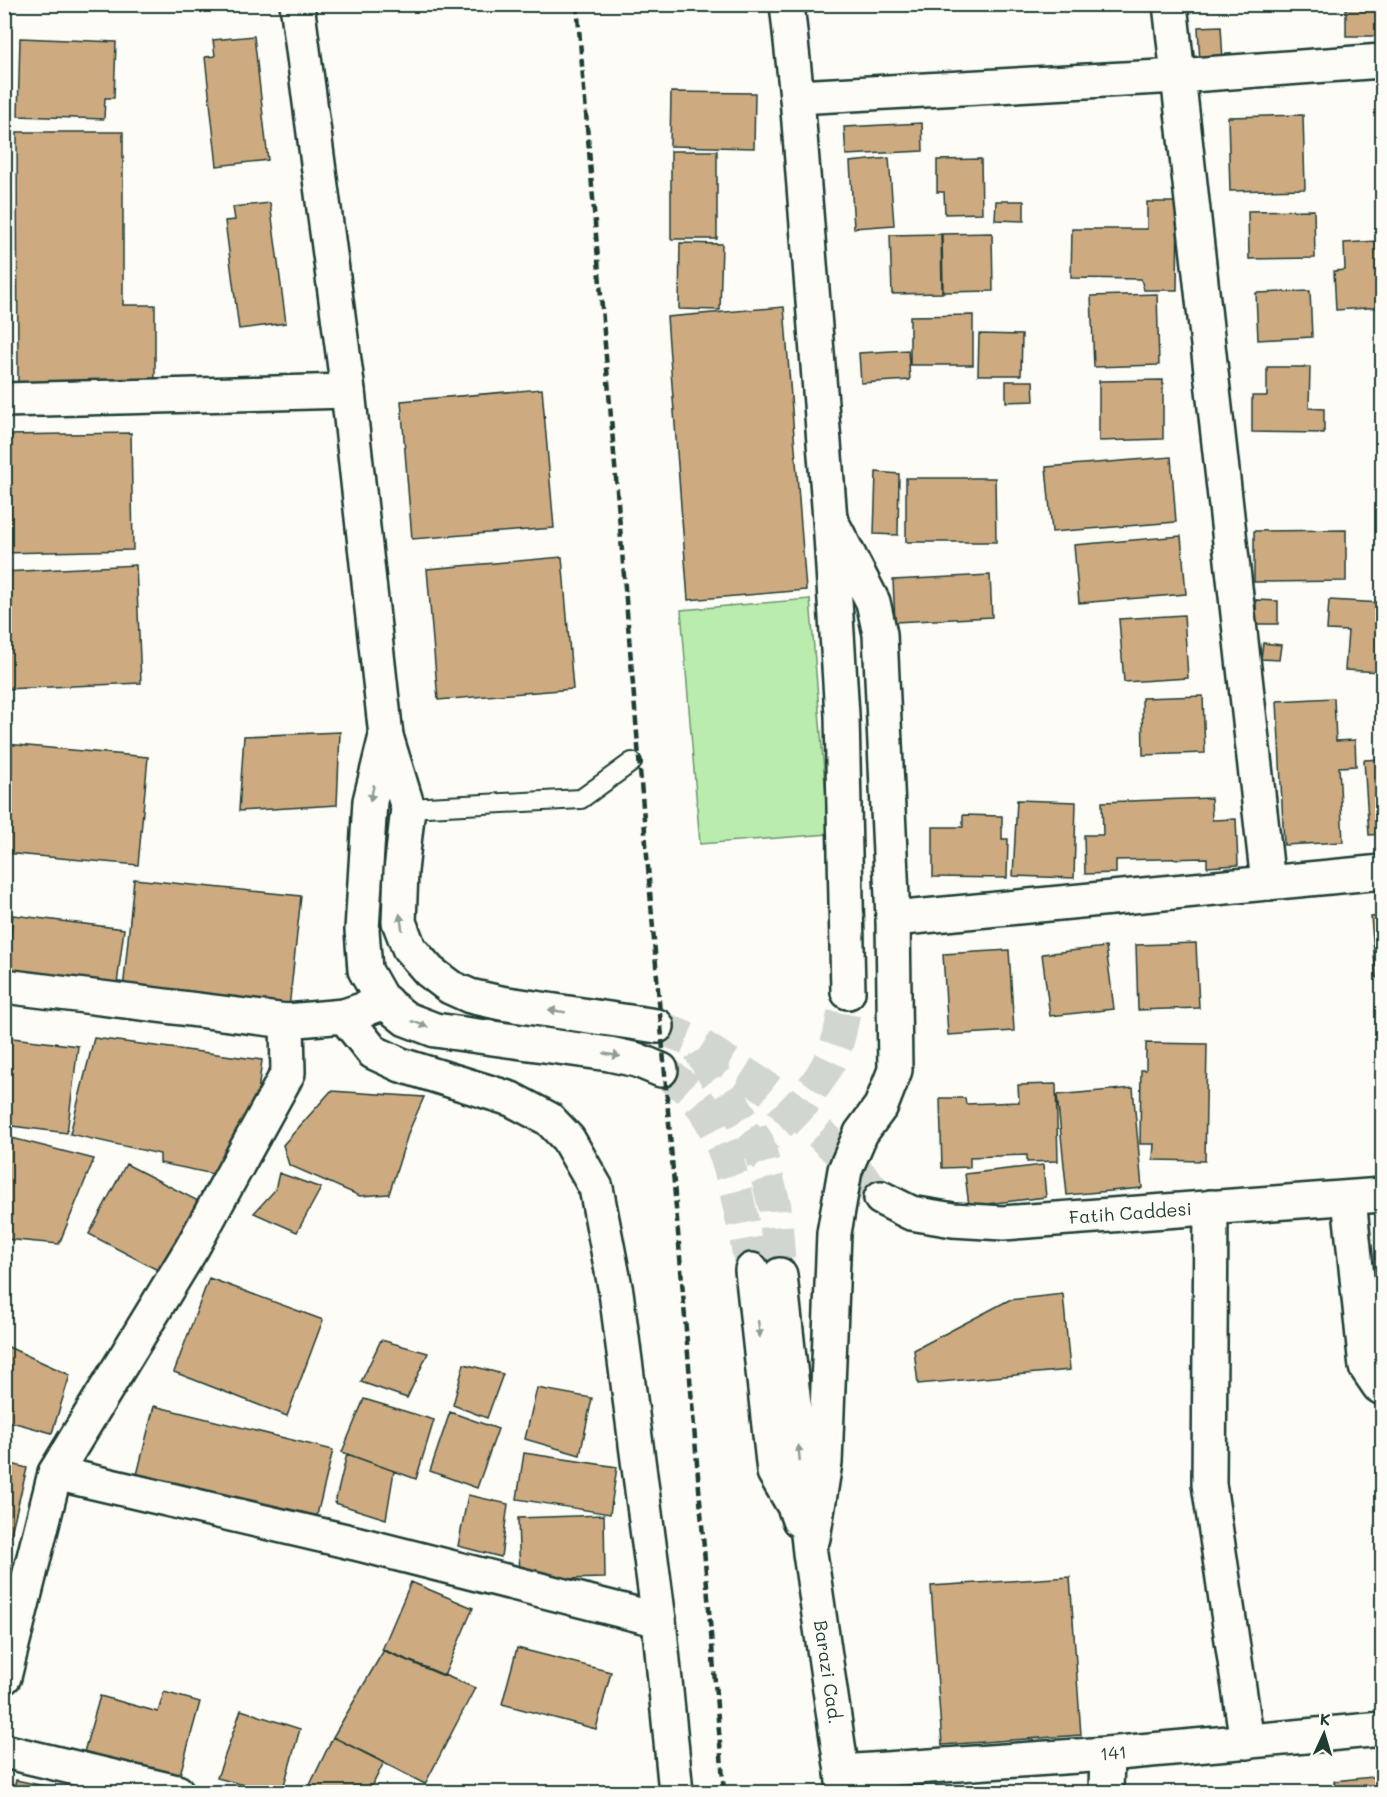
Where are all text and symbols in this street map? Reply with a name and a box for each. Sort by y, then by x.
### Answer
one-way arrow [366,783,376,802]
one-way arrow [397,912,406,931]
one-way arrow [548,1007,567,1016]
one-way arrow [411,1020,429,1029]
one-way arrow [603,1051,622,1060]
street label: Fatih Caddesi [1068,1196,1193,1229]
one-way arrow [754,1319,764,1338]
one-way arrow [794,1444,804,1463]
street label: Barazi Cad. [809,1618,848,1726]
north arrow [1294,1704,1354,1764]
text: K [1319,1708,1331,1729]
street label: 141 [1099,1739,1128,1765]

